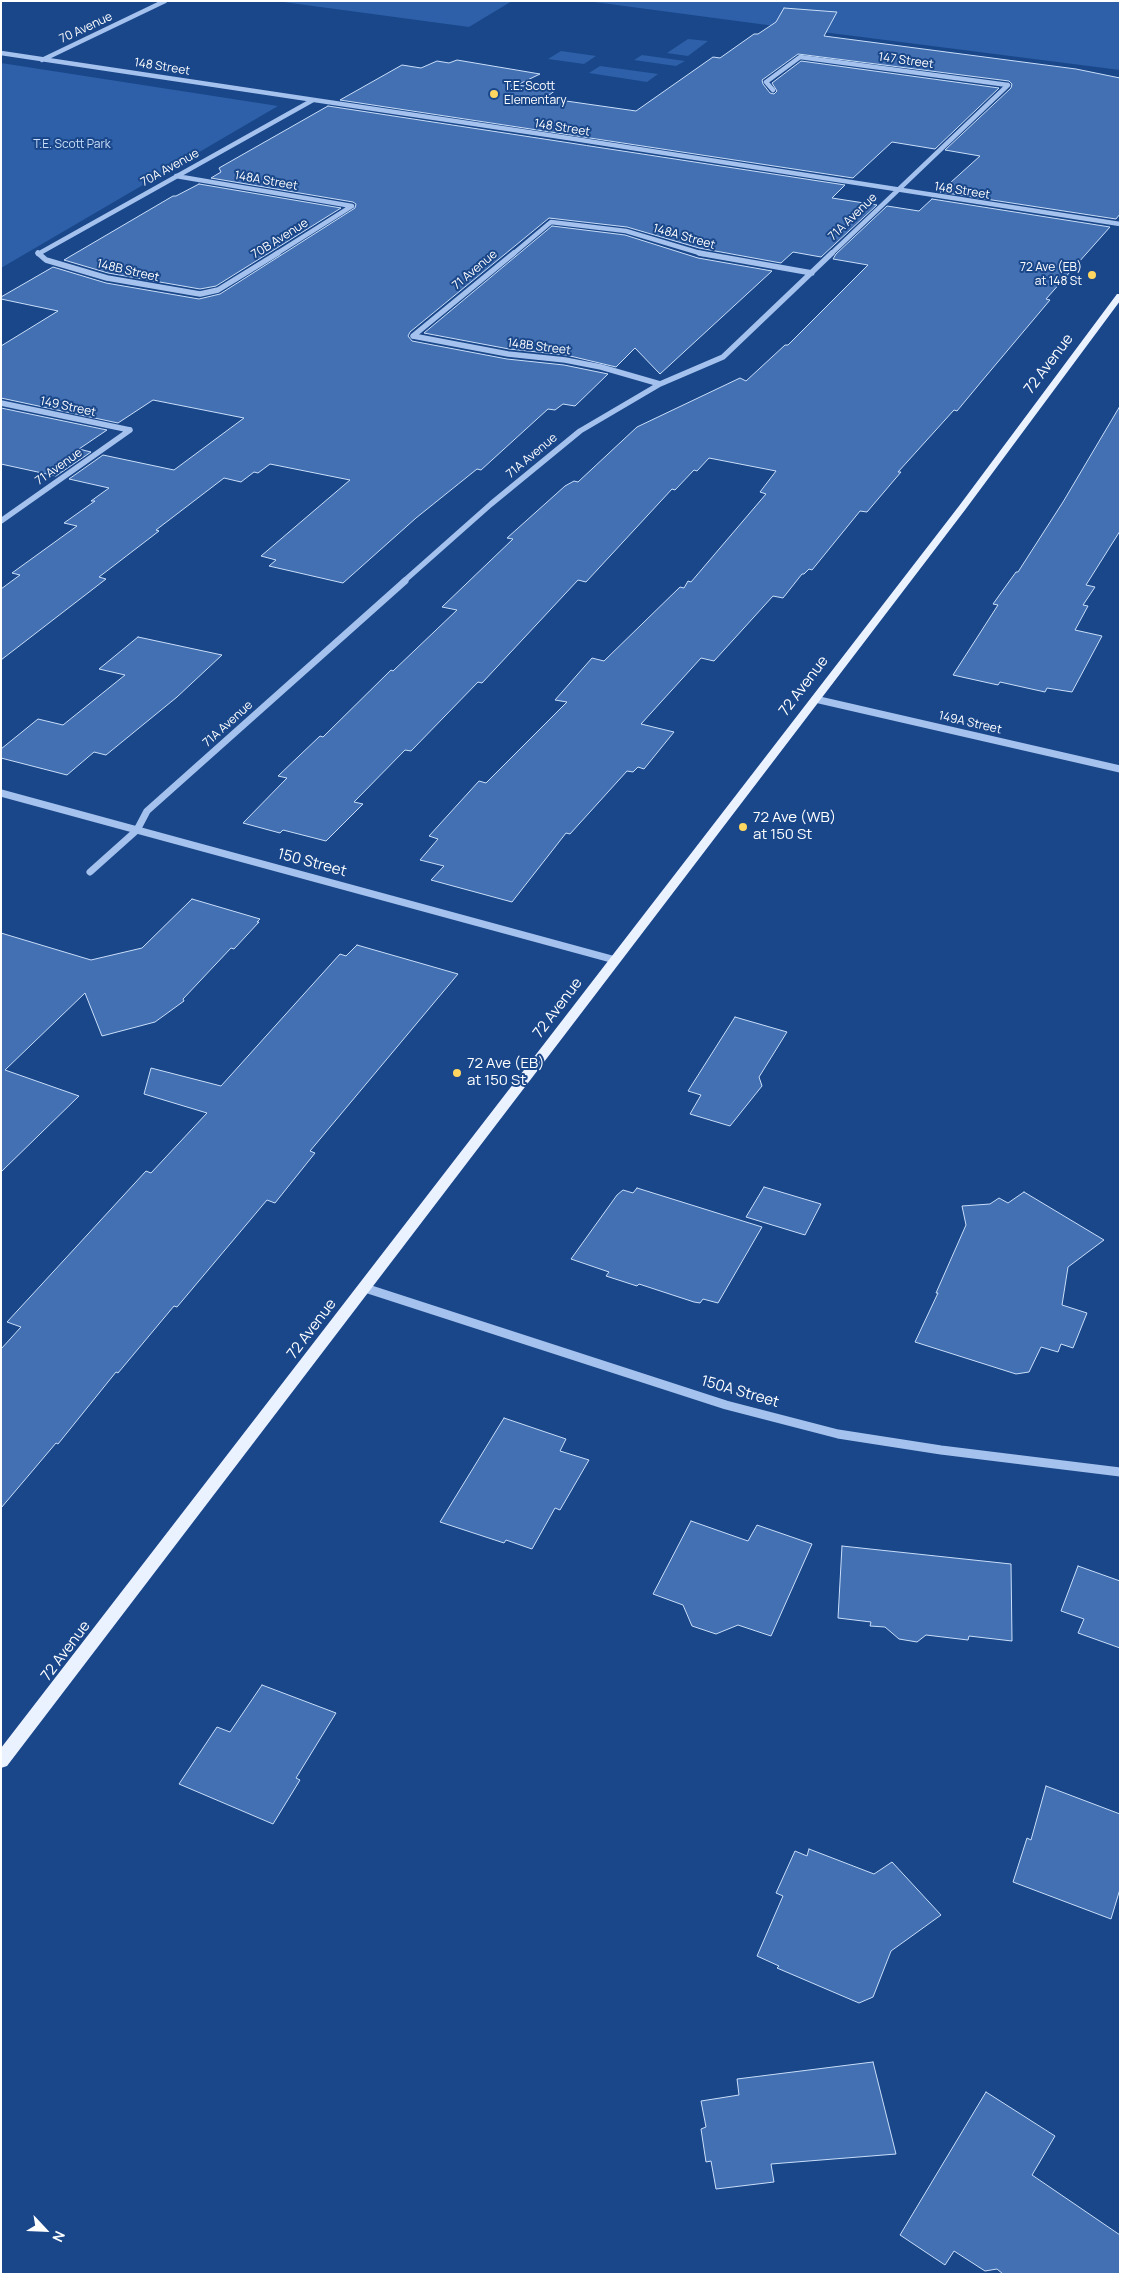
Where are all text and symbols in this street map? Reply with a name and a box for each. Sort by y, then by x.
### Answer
street label: 70 Avenue [57,9,115,47]
street label: 147 Street [878,50,934,72]
street label: 148 Street [133,55,191,79]
place label: T.E. Scott Elementary [504,80,567,108]
marker: T.E. Scott Elementary [488,88,500,100]
street label: 148 Street [533,116,591,140]
park label: T.E. Scott Park [33,138,111,152]
street label: 70A Avenue [138,146,202,190]
street label: 148A Street [233,168,299,194]
street label: 148 Street [933,179,991,203]
street label: 71A Avenue [826,190,880,244]
street label: 70B Avenue [249,216,311,262]
street label: 148A Street [651,221,717,253]
street label: 71 Avenue [450,247,500,293]
street label: 148B Street [95,257,161,285]
place label: 72 Ave (EB) at 148 St [1020,261,1082,289]
marker: 72 Ave (EB) at 148 St [1086,269,1098,281]
street label: 72 Avenue [1021,330,1077,398]
street label: 148B Street [507,336,571,358]
street label: 149 Street [39,394,97,420]
street label: 71A Avenue [504,431,560,481]
street label: 71 Avenue [33,446,85,488]
street label: 72 Avenue [776,652,832,720]
street label: 71A Avenue [200,698,256,750]
street label: 149A Street [937,709,1003,737]
place label: 72 Ave (WB) at 150 St [753,809,836,844]
marker: 72 Ave (WB) at 150 St [737,821,749,833]
street label: 150 Street [276,845,348,881]
street label: 72 Avenue [530,974,586,1042]
place label: 72 Ave (EB) at 150 St [467,1055,545,1090]
marker: 72 Ave (EB) at 150 St [451,1067,463,1079]
street label: 72 Avenue [284,1295,340,1363]
street label: 150A Street [699,1372,781,1412]
street label: 72 Avenue [38,1617,94,1685]
north arrow [20,2205,70,2255]
text: N [48,2228,70,2245]

